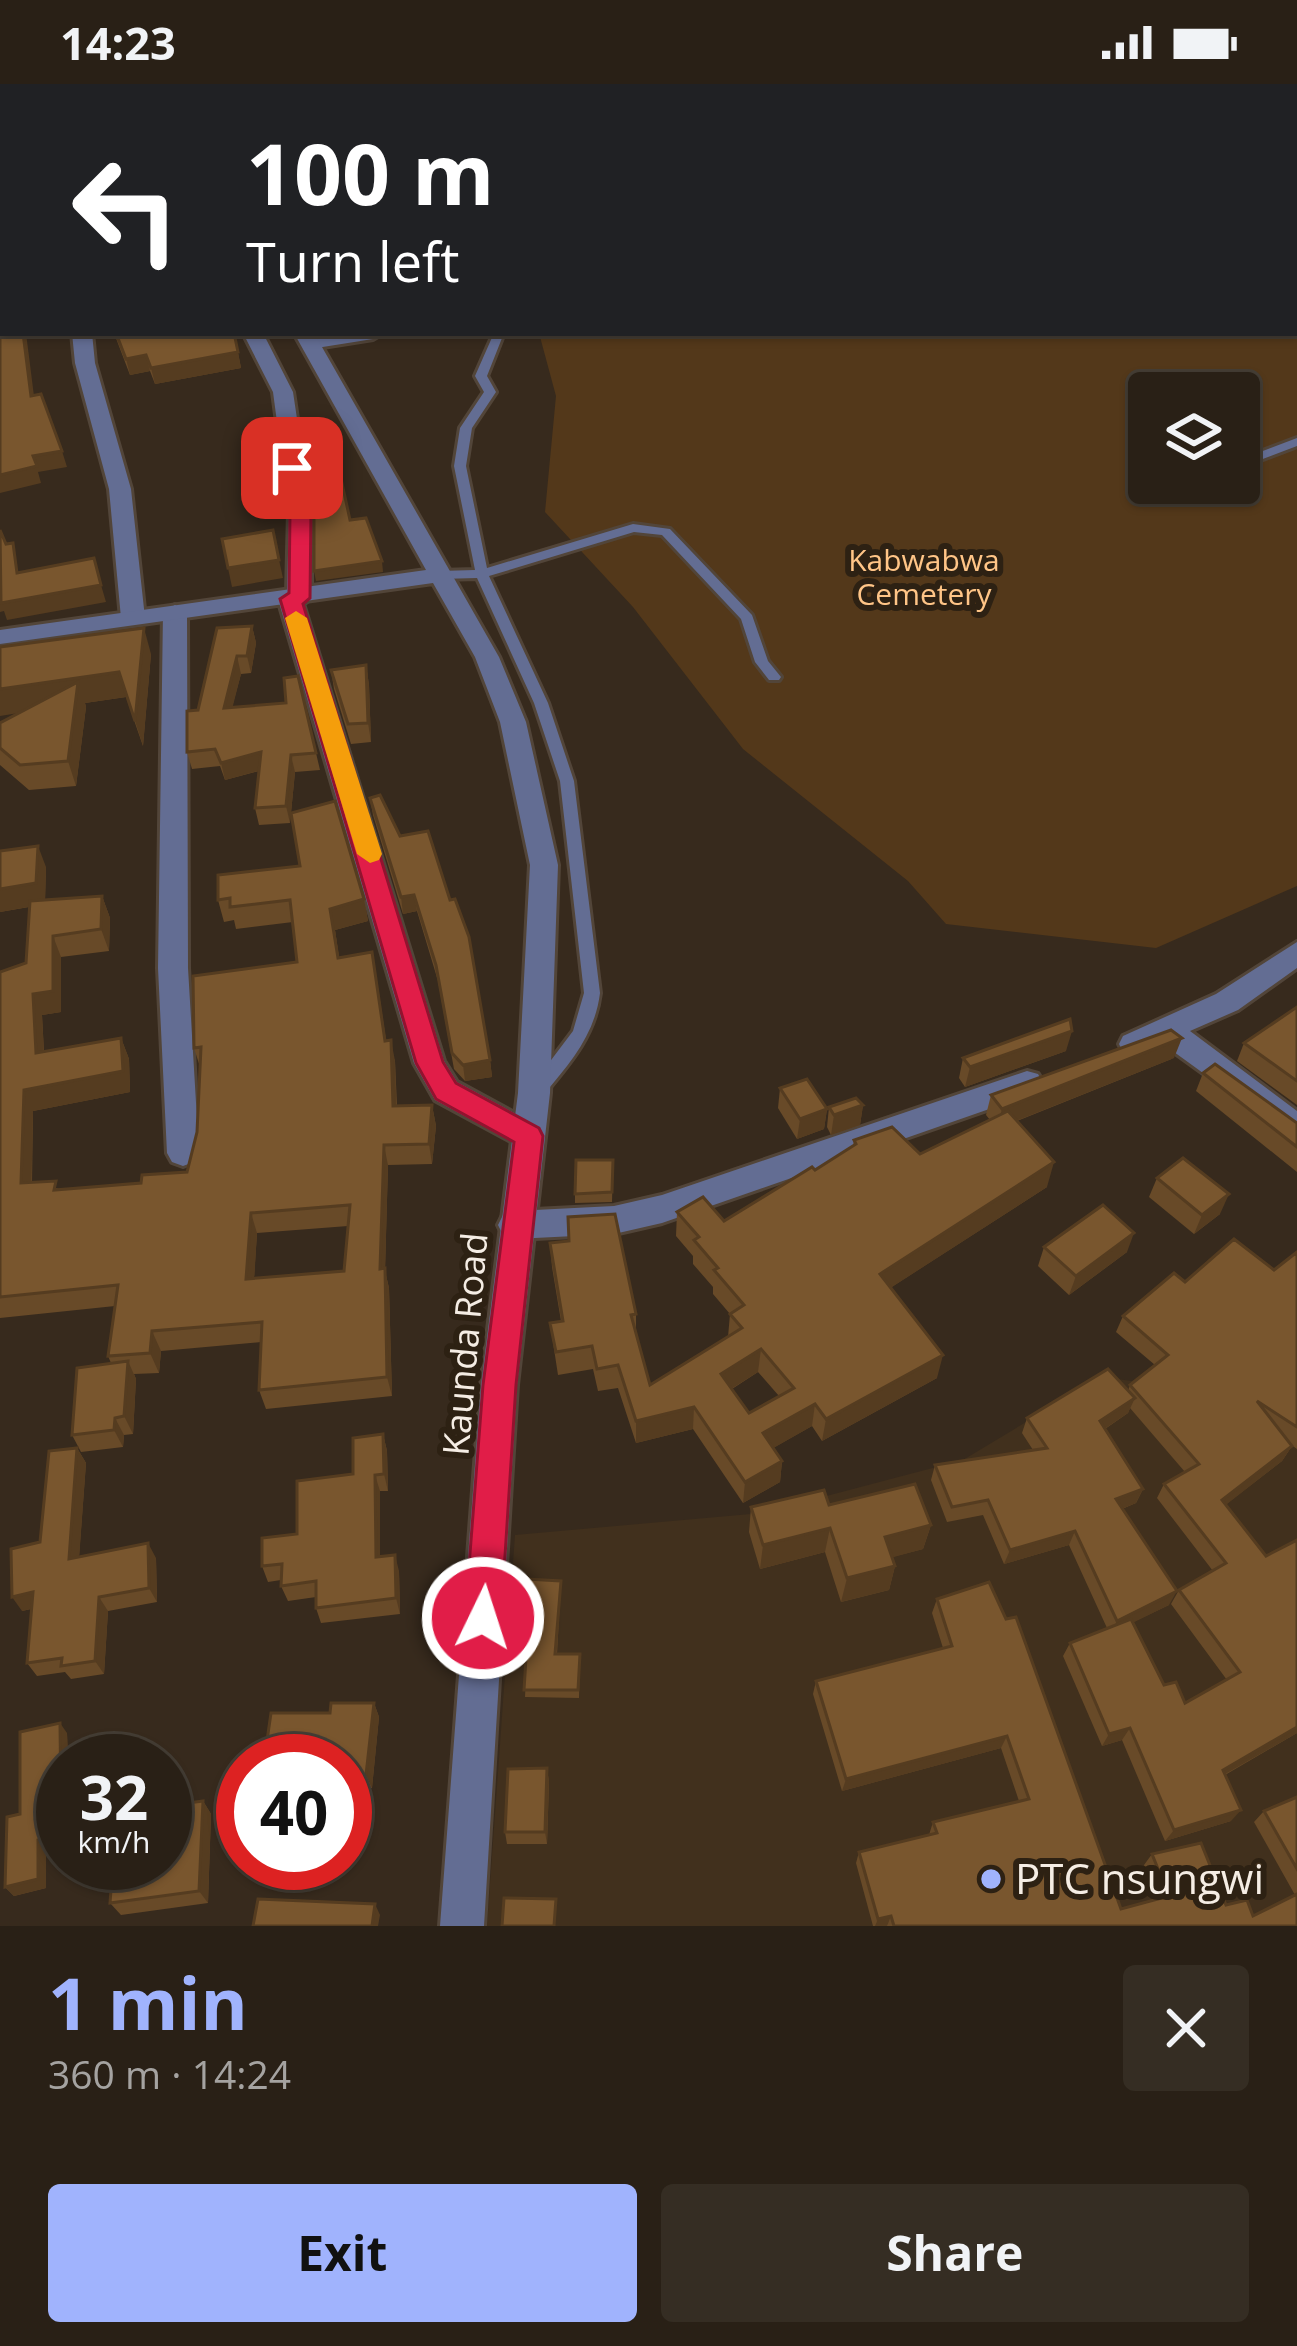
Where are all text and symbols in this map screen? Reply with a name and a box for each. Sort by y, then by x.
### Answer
text: 14:23 [60,12,176,73]
text: 100 m [246,115,494,230]
icon: left [48,132,204,288]
text: Turn left [246,224,459,298]
map controls [1128,372,1260,504]
button: layers [1128,372,1260,504]
pin [241,417,343,519]
icon: arrive [259,435,325,501]
park label: Kabwabwa Cemetery [848,539,1000,614]
street label: Kaunda Road [430,1230,499,1457]
position arrow [420,1555,546,1681]
speed limit sign: 40 [216,1734,372,1890]
text: 32 [80,1756,148,1838]
text: km/h [78,1821,150,1862]
place label: PTC nsungwi [1015,1849,1264,1906]
marker: PTC nsungwi [978,1866,1004,1892]
text: 1 min [48,1953,248,2051]
button: close [1123,1965,1249,2091]
text: 360 m · 14:24 [48,2047,291,2100]
button: Exit [48,2184,637,2322]
button: Share [661,2184,1249,2322]

